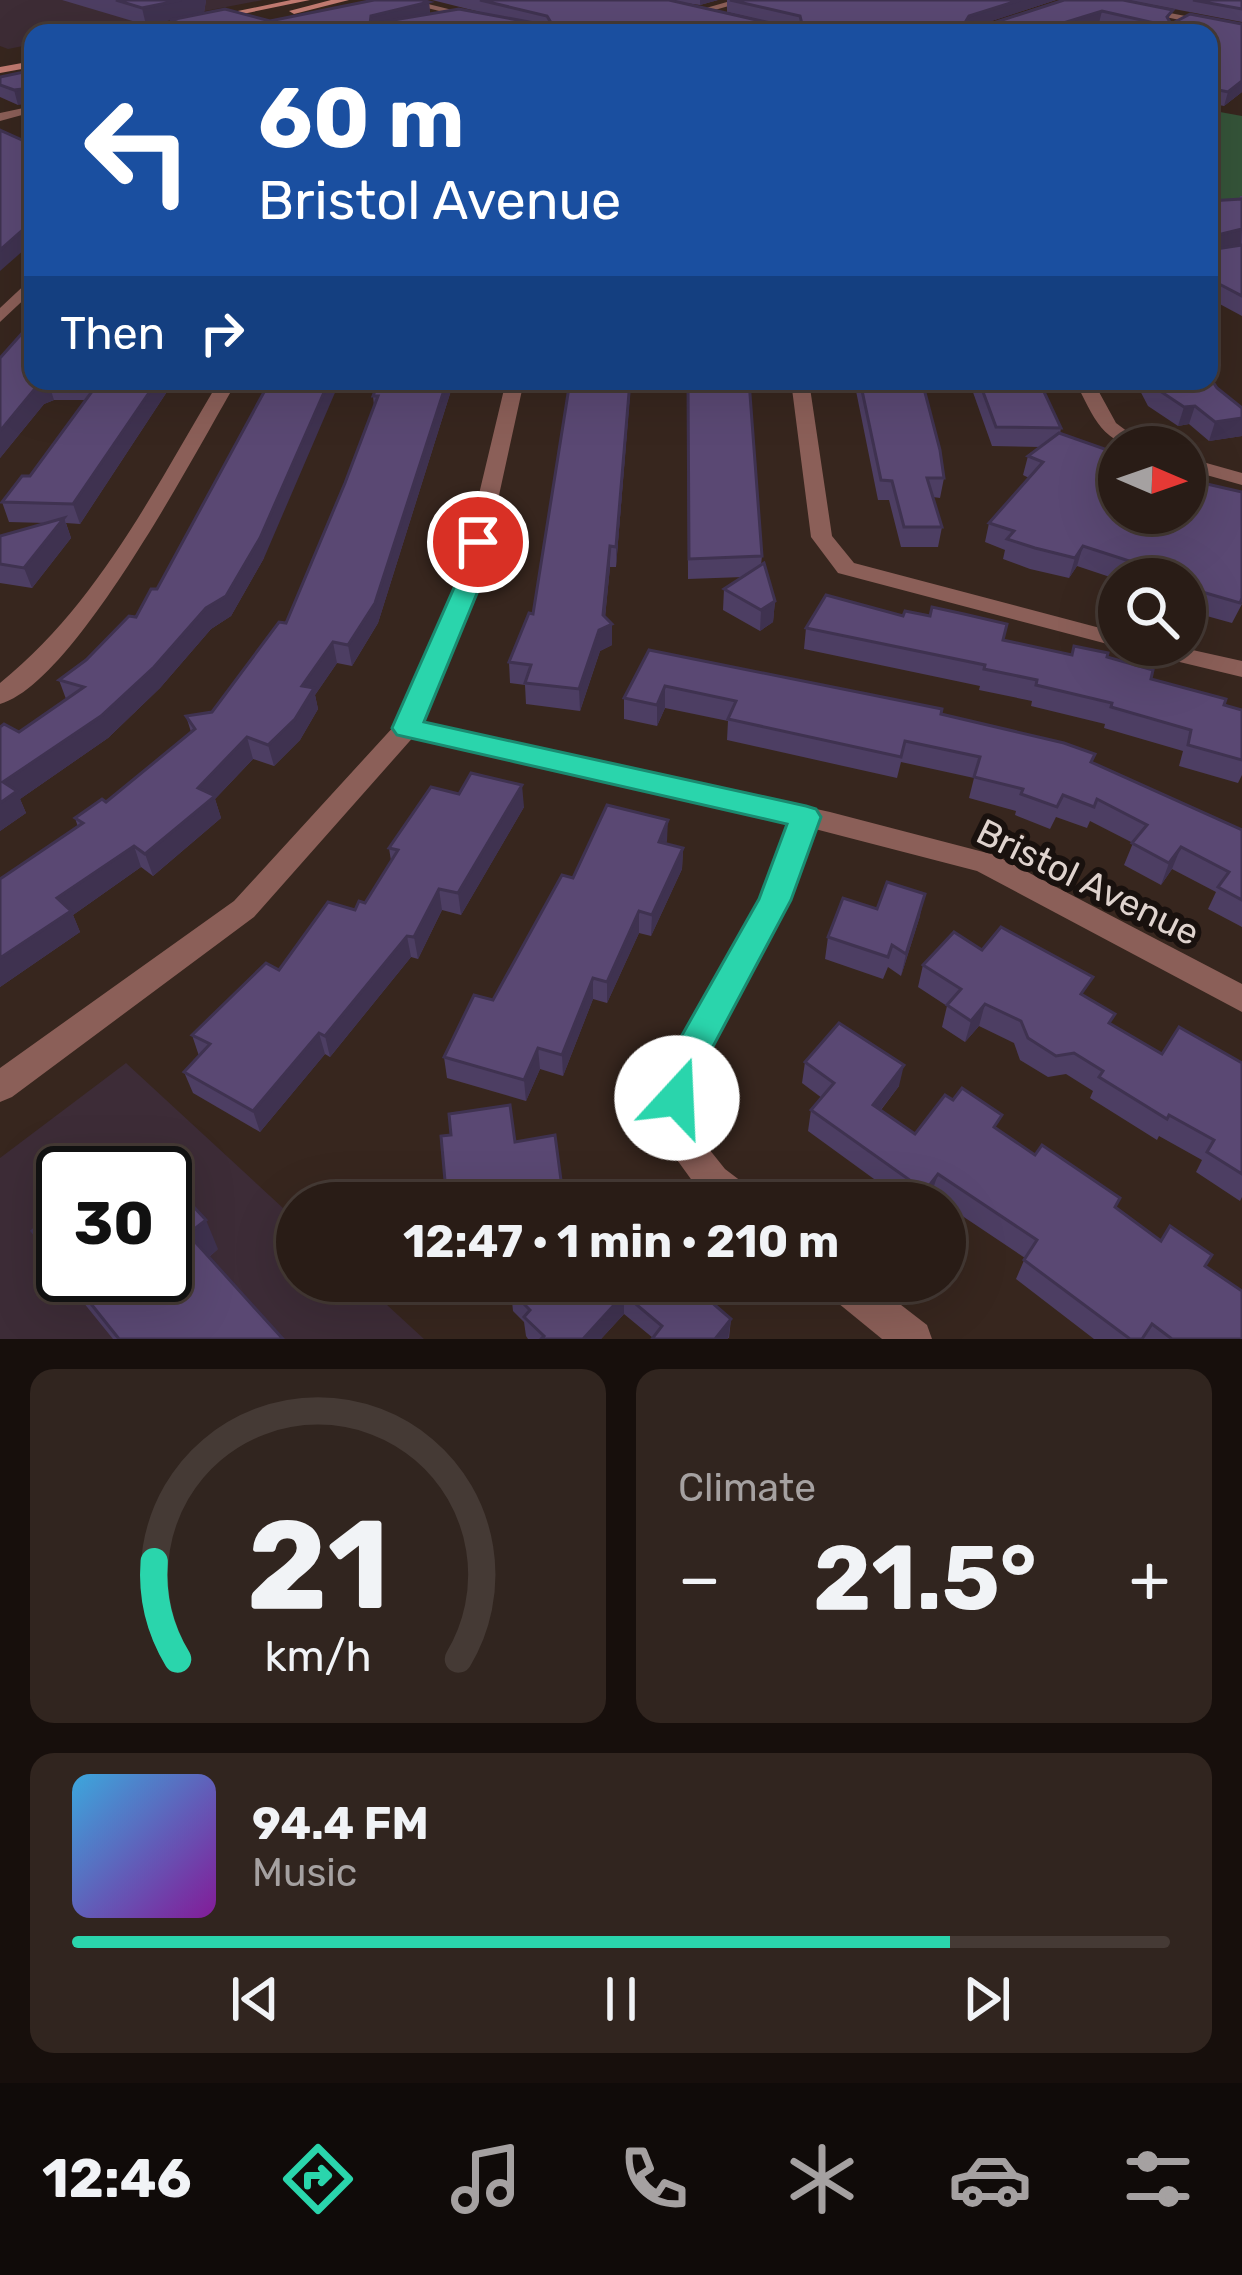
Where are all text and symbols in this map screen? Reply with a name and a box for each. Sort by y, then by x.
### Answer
text: 60 m [258,68,465,168]
icon: left [60,72,216,228]
text: Bristol Avenue [258,169,621,233]
icon: right [189,300,255,366]
text: Then [60,307,165,360]
north arrow [1098,426,1206,534]
map controls [1098,426,1206,666]
pin [427,491,529,593]
icon: arrive [445,509,511,575]
button: search [1098,558,1206,666]
street label: Bristol Avenue [970,810,1206,954]
position arrow [614,1035,740,1161]
speed limit sign: 30 [36,1146,192,1302]
text: 12:47 · 1 min · 210 m [403,1215,839,1268]
text: Climate [678,1465,816,1511]
text: 21 [246,1491,390,1639]
text: 21.5° [813,1525,1037,1632]
text: − [678,1539,721,1618]
text: + [1129,1539,1170,1618]
text: km/h [264,1631,372,1682]
text: 94.4 FM [252,1797,429,1850]
text: Music [252,1850,357,1896]
icon: previous [222,1966,288,2032]
icon: pause [588,1966,654,2032]
icon: next [954,1966,1020,2032]
icon: directions [276,2137,360,2221]
icon: music [444,2137,528,2221]
icon: phone [612,2137,696,2221]
icon: climate [780,2137,864,2221]
icon: car [948,2137,1032,2221]
icon: filters [1116,2137,1200,2221]
text: 12:46 [42,2147,192,2211]

